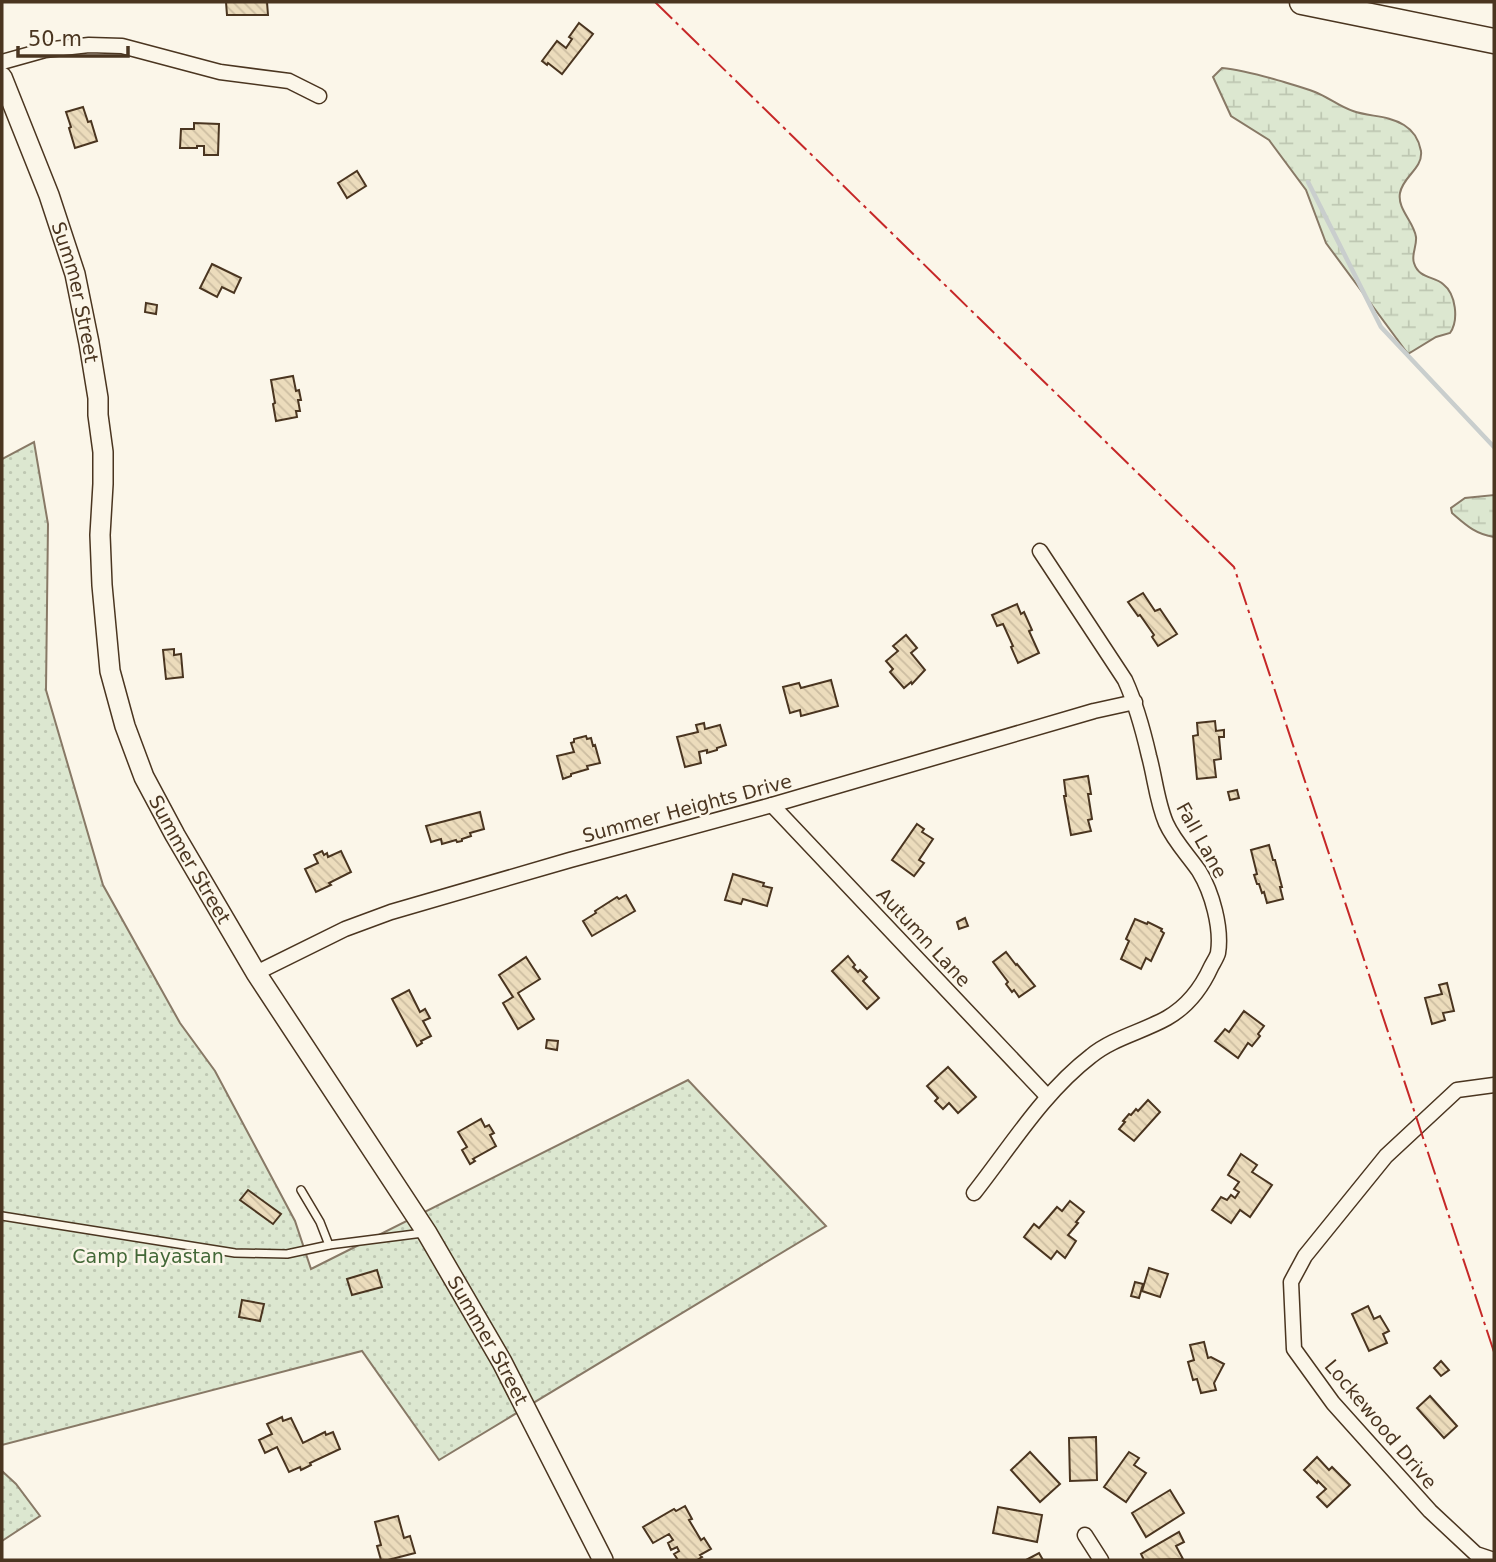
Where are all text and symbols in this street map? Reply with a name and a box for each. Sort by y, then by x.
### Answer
scale bar [18,14,128,58]
text: 50 m [28,27,82,51]
street label: Summer Street [48,219,103,364]
street label: Summer Heights Drive [580,769,794,847]
street label: Summer Street [145,791,236,928]
street label: Fall Lane [1172,798,1232,882]
street label: Autumn Lane [873,883,975,991]
park label: Camp Hayastan [72,1245,224,1267]
street label: Summer Street [443,1272,533,1408]
street label: Lockewood Drive [1321,1355,1441,1493]

